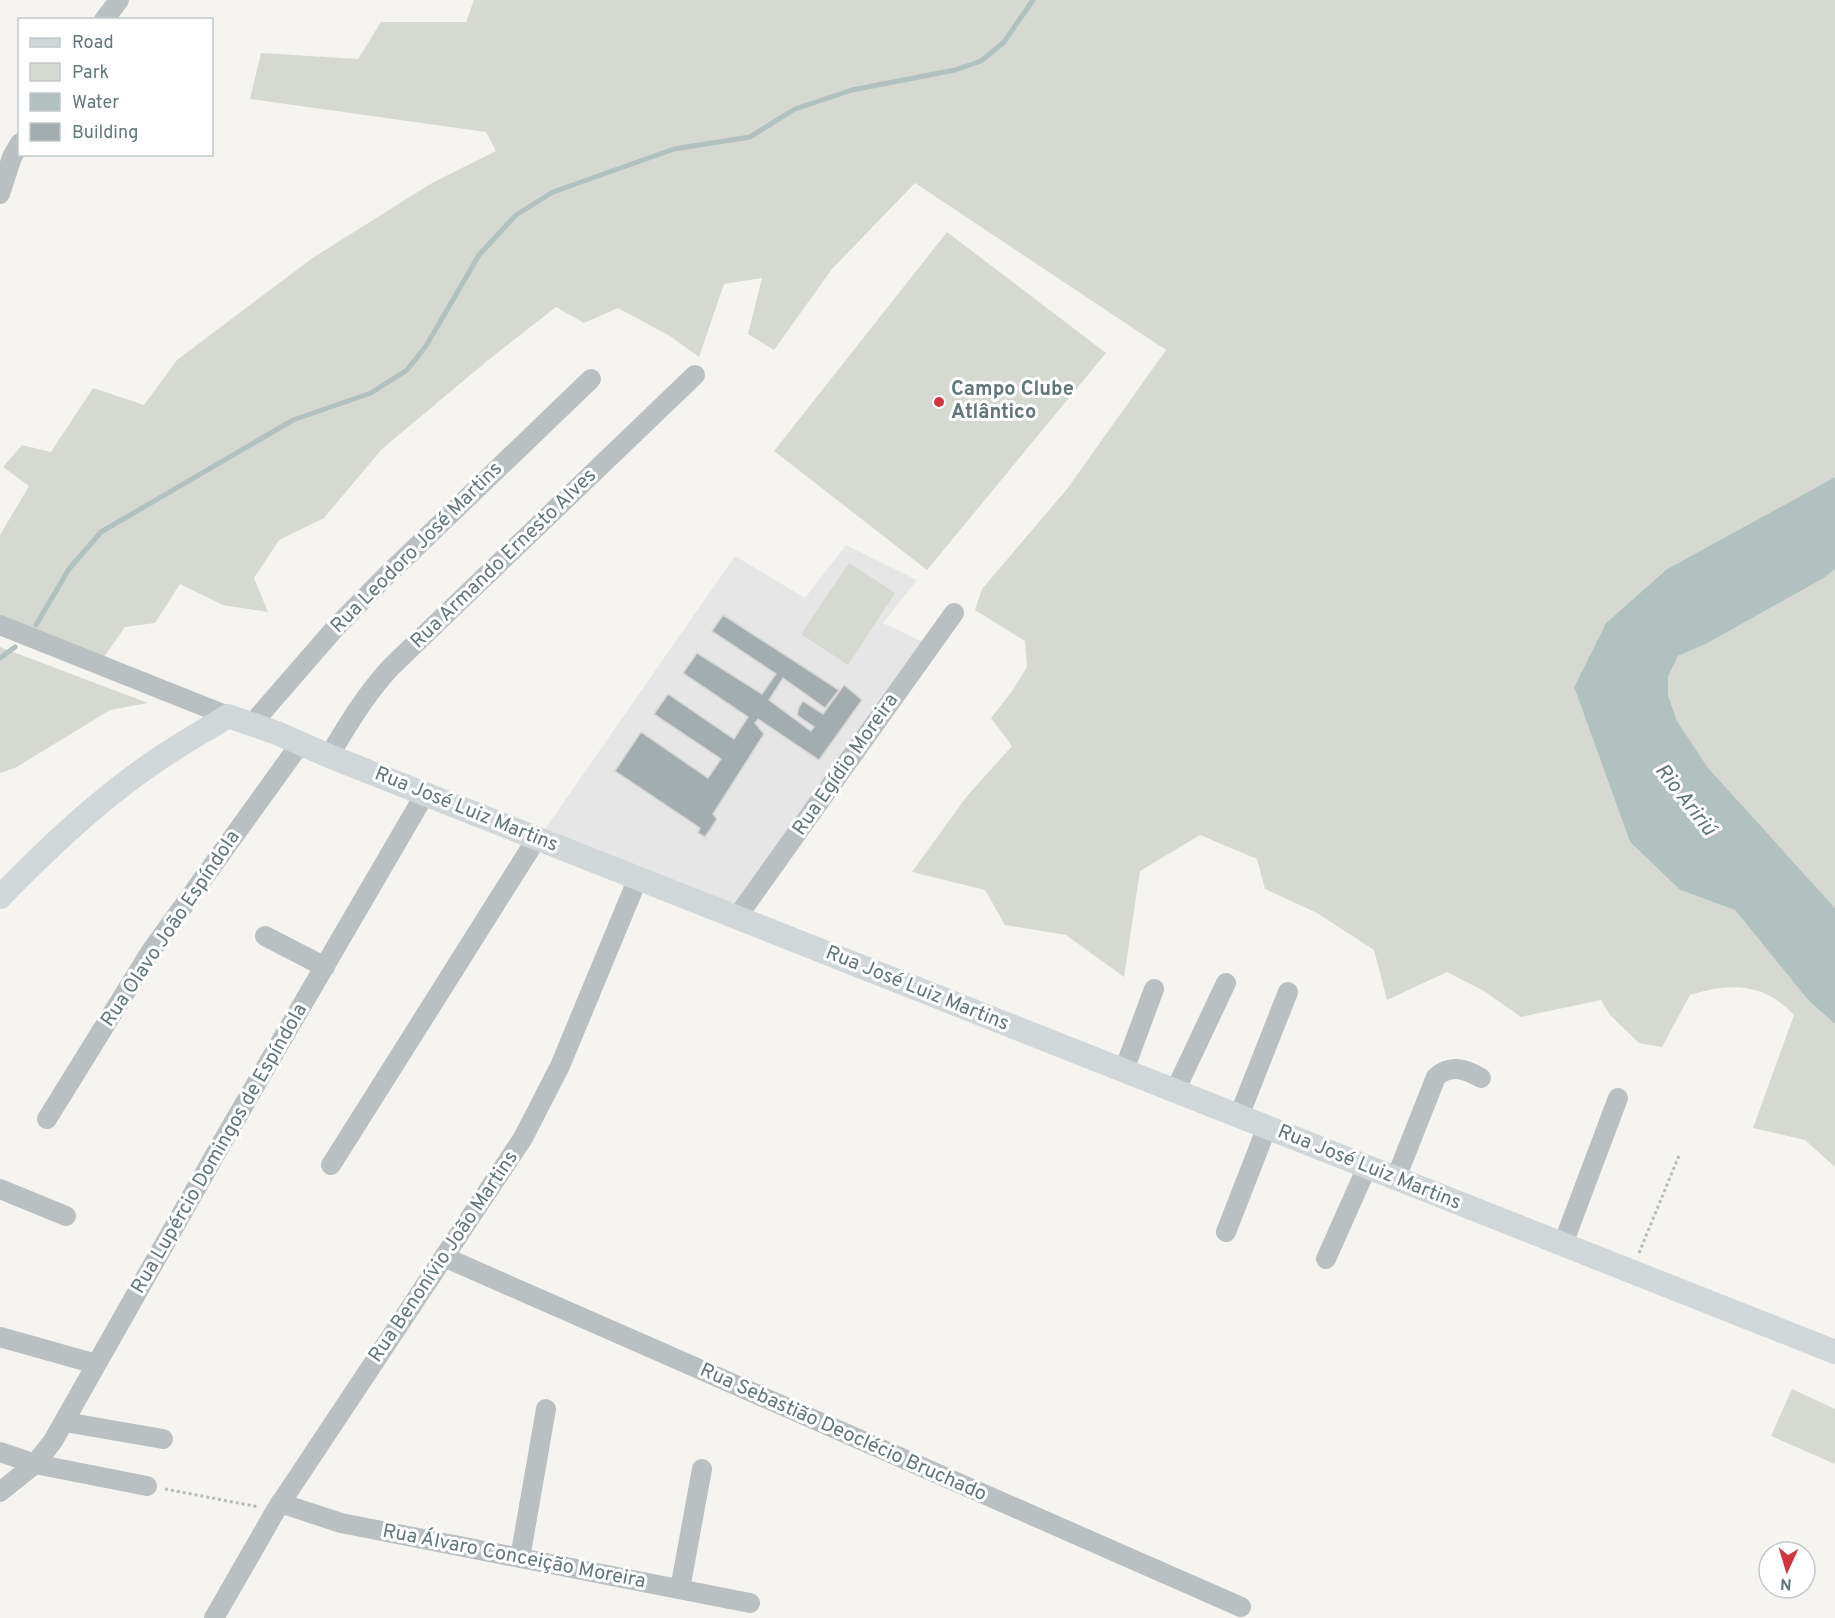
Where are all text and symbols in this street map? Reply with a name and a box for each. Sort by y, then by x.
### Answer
legend [18,18,213,156]
text: Road [72,32,114,55]
text: Park [72,62,109,85]
text: Water [72,92,119,115]
text: Building [72,122,138,145]
place label: Campo Clube Atlântico [951,377,1074,426]
marker: Campo Clube Atlântico [932,395,946,409]
street label: Rua Leodoro José Martins [326,457,508,639]
street label: Rua Armando Ernesto Alves [406,463,602,655]
street label: Rua Egídio Moreira [787,689,905,841]
water label: Rio Aririú [1648,758,1723,843]
street label: Rua José Luiz Martins [370,761,562,859]
street label: Rua Olavo João Espíndola [95,826,247,1032]
street label: Rua José Luiz Martins [821,940,1013,1038]
street label: Rua Lupércio Domingos de Espíndola [126,999,314,1299]
street label: Rua José Luiz Martins [1273,1119,1465,1217]
street label: Rua Benonívio João Martins [363,1146,525,1368]
street label: Rua Sebastião Deoclécio Bruchado [696,1358,990,1508]
street label: Rua Álvaro Conceição Moreira [380,1517,648,1595]
north arrow [1757,1540,1817,1600]
text: N [1780,1573,1793,1593]

